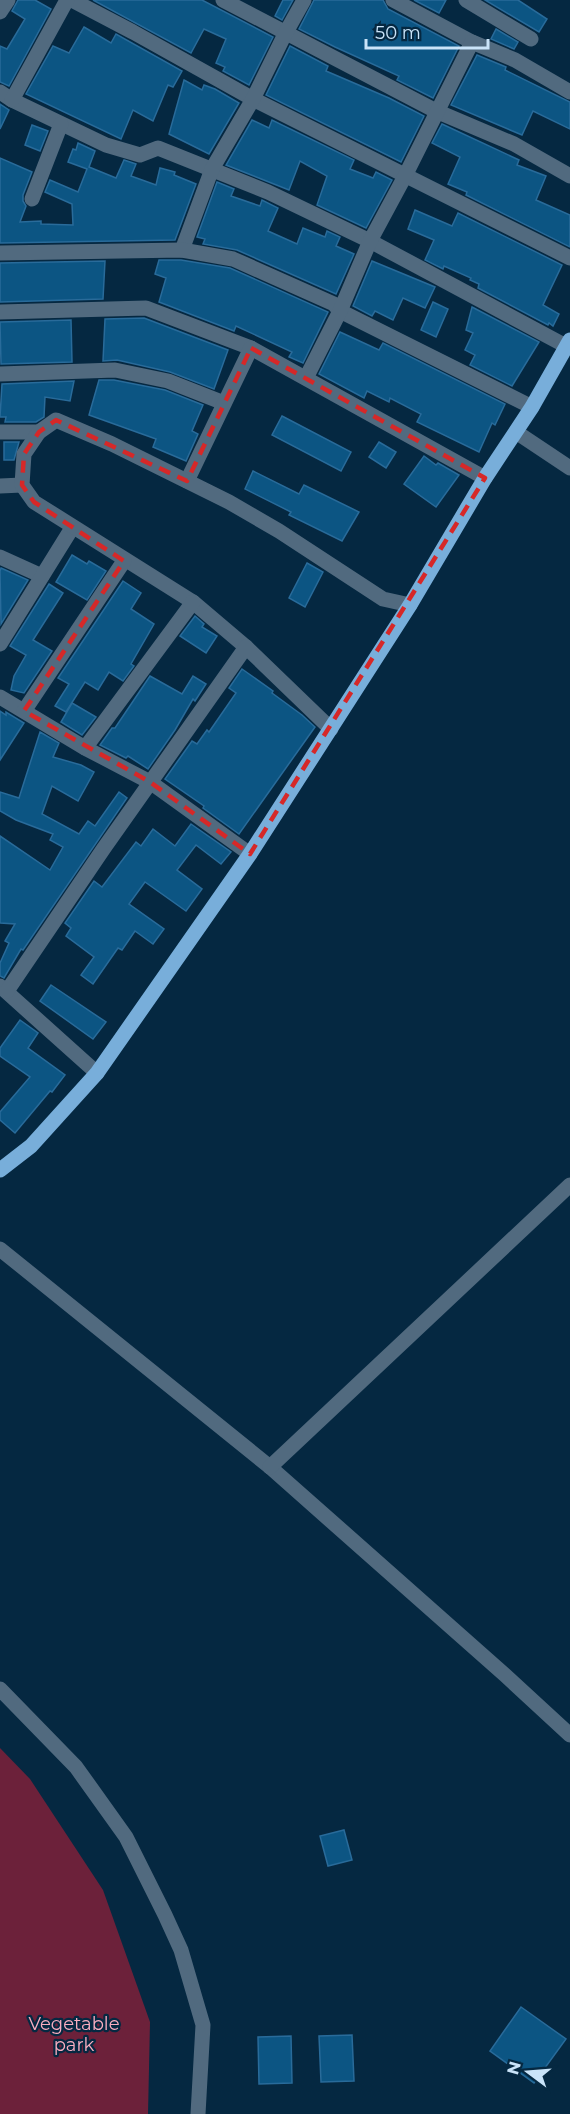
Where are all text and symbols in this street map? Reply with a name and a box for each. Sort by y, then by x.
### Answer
scale bar [366,12,488,50]
text: 50 m [375,22,421,44]
park label: Vegetable park [28,2013,120,2056]
north arrow [498,2042,558,2102]
text: N [503,2059,525,2077]

